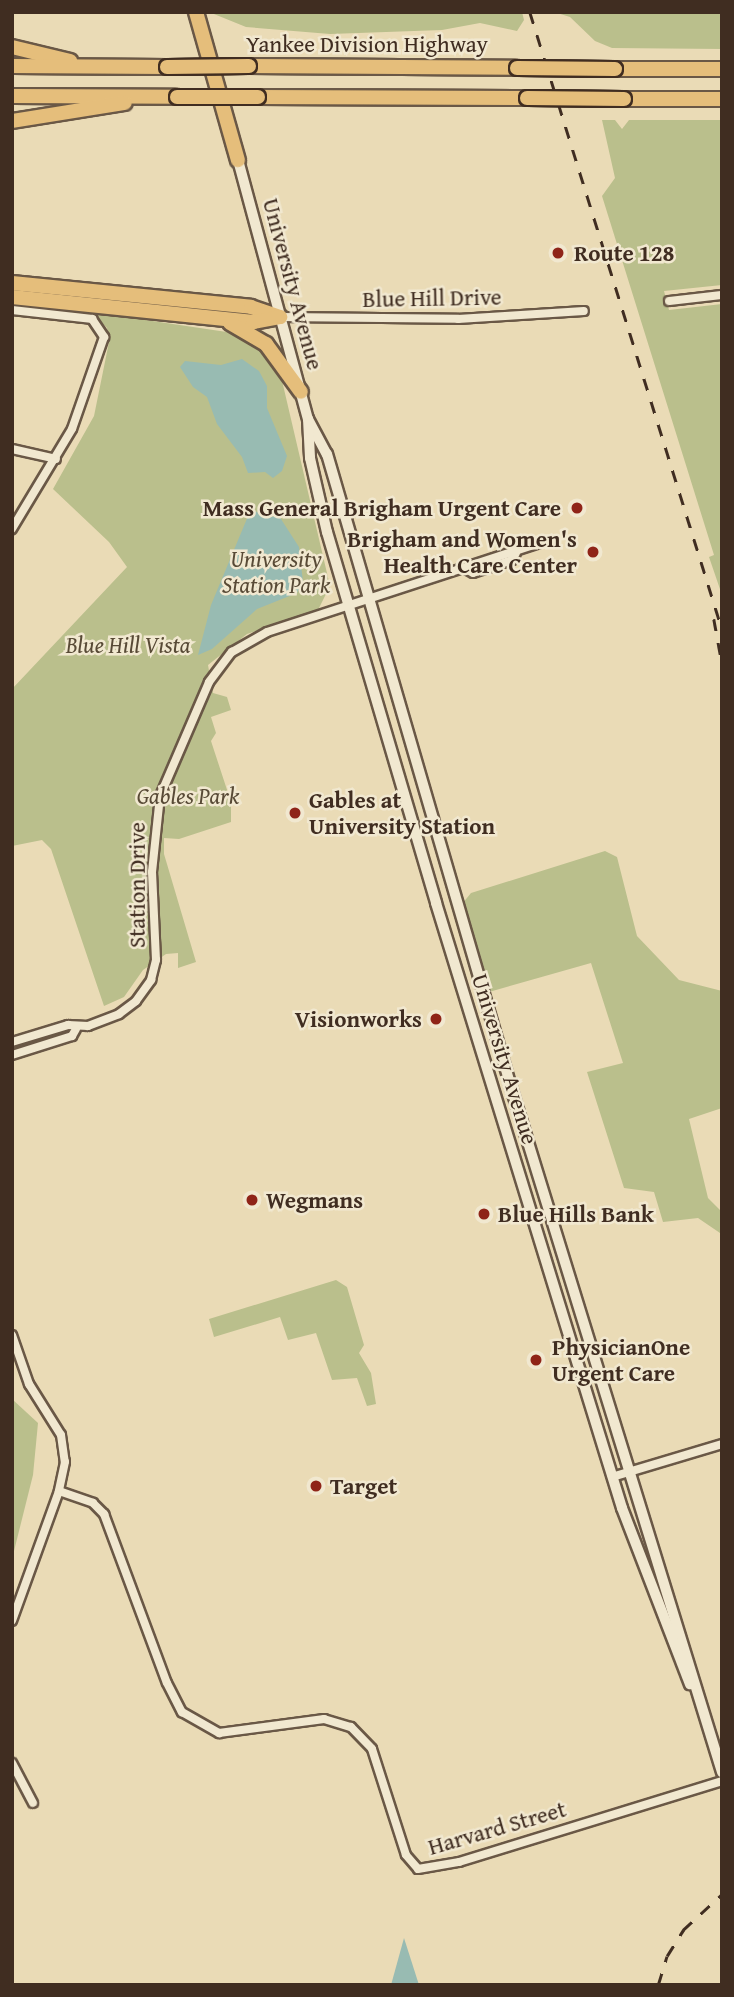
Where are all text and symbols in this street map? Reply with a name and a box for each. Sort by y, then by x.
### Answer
street label: Yankee Division Highway [246,30,488,58]
street label: University Avenue [257,195,329,373]
place label: Route 128 [574,239,675,267]
marker: Route 128 [548,243,568,263]
street label: Blue Hill Drive [362,283,502,313]
place label: Mass General Brigham Urgent Care [203,494,561,522]
marker: Mass General Brigham Urgent Care [567,498,587,518]
place label: Brigham and Women's Health Care Center [347,525,577,579]
marker: Brigham and Women's Health Care Center [583,542,603,562]
park label: University Station Park [222,545,330,599]
park label: Blue Hill Vista [66,631,190,659]
park label: Gables Park [137,782,239,810]
place label: Gables at University Station [309,786,495,840]
marker: Gables at University Station [287,805,303,821]
street label: Station Drive [123,822,151,948]
street label: University Avenue [466,971,544,1147]
place label: Visionworks [295,1005,422,1033]
marker: Visionworks [428,1011,444,1027]
place label: Wegmans [266,1186,363,1214]
marker: Wegmans [244,1192,260,1208]
place label: Blue Hills Bank [498,1200,654,1228]
marker: Blue Hills Bank [476,1206,492,1222]
place label: PhysicianOne Urgent Care [552,1333,690,1387]
marker: PhysicianOne Urgent Care [526,1350,546,1370]
place label: Target [330,1472,397,1500]
marker: Target [308,1478,324,1494]
street label: Harvard Street [425,1795,569,1861]

